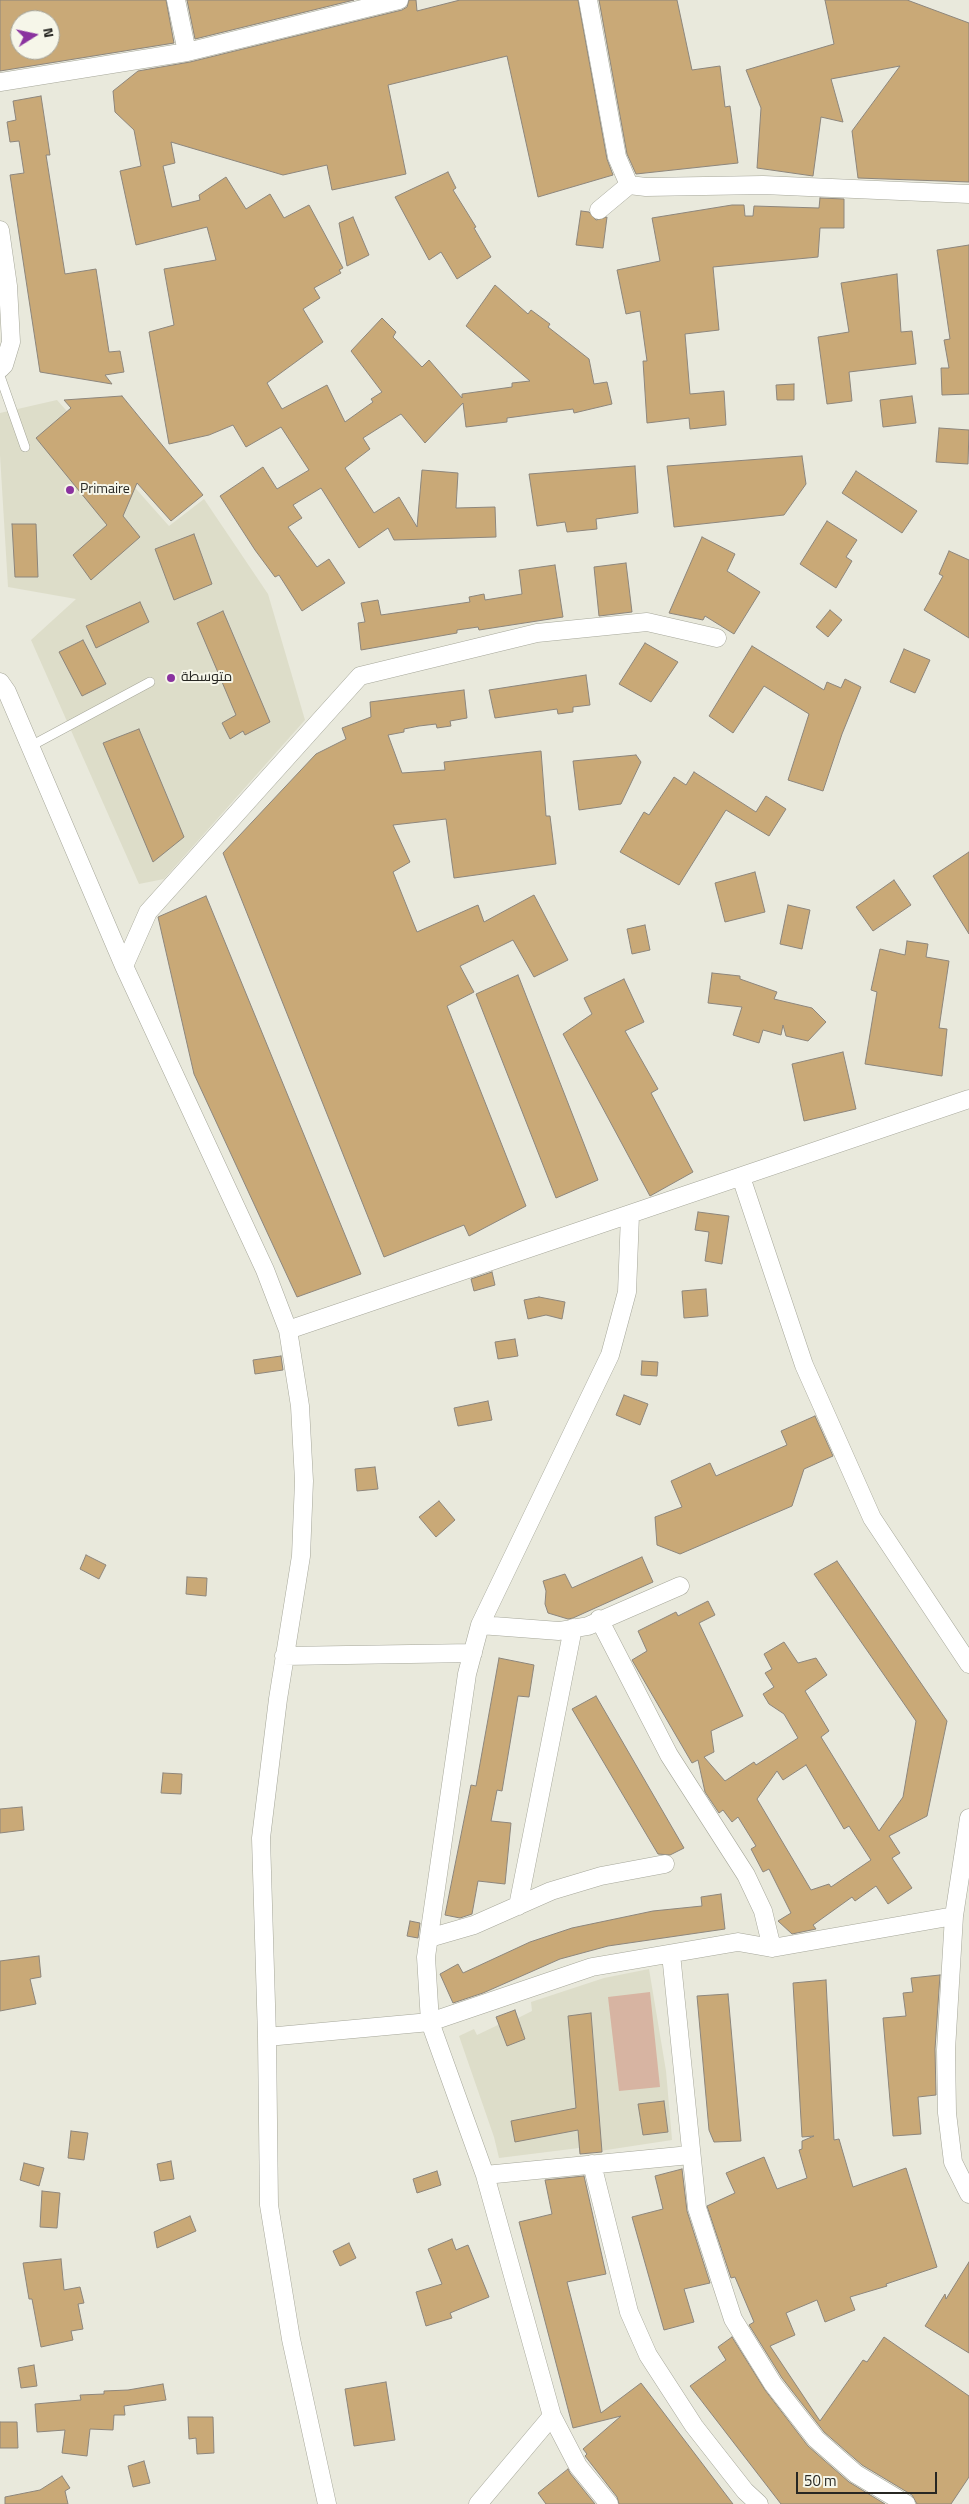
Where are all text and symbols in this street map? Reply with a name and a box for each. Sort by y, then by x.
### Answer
north arrow [10,10,60,60]
text: N [38,26,60,39]
place label: Primaire [80,482,130,498]
marker: Primaire [64,484,76,496]
place label: متوسطة [181,670,232,686]
marker: متوسطة [165,672,177,684]
scale bar [799,2462,940,2494]
text: 50 m [804,2469,837,2492]

